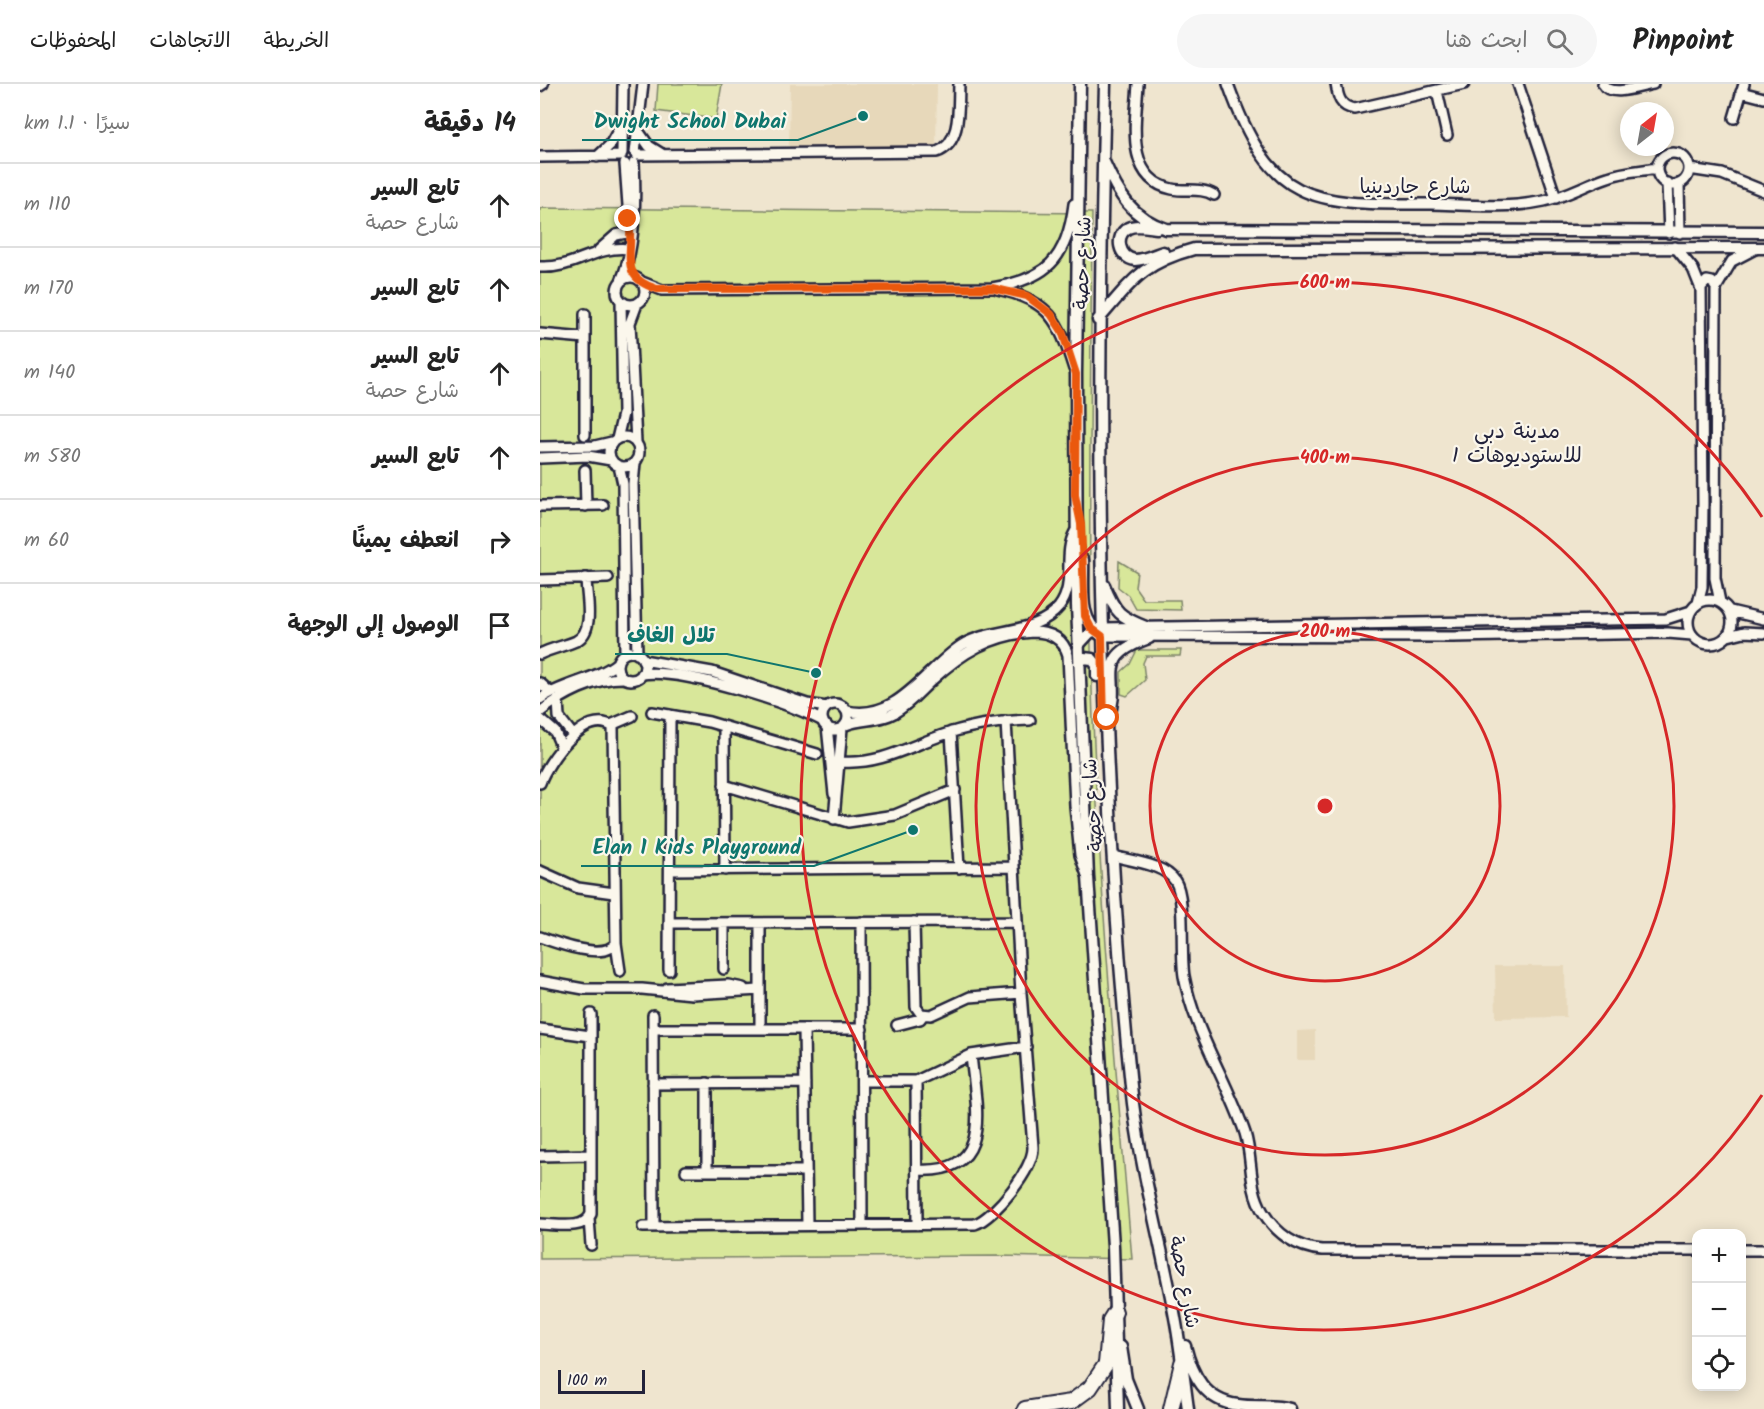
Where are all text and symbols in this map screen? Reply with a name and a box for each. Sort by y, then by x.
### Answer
search box [1177,14,1597,68]
text: Pinpoint [1633,19,1734,64]
text: ابحث هنا [1445,24,1528,59]
text: المحفوظات [30,25,116,58]
text: الاتجاهات [149,25,231,58]
text: الخريطة [264,25,329,58]
icon: search [1543,25,1576,58]
callout: Dwight School Dubai [582,101,798,140]
north arrow [1620,102,1674,156]
text: 14 دقيقة [424,103,516,145]
text: Dwight School Dubai [594,106,787,139]
text: سيرًا · 1.1 km [24,108,130,140]
text: تابع السير [372,172,459,207]
street label: شارع جاردينيا [1359,172,1471,204]
text: 110 m [24,189,71,221]
icon: ahead [483,189,516,222]
route end [614,205,640,231]
text: شارع حصة [366,208,459,240]
street label: شارع حصة [1066,216,1102,310]
text: 600 m [1300,269,1350,298]
text: تابع السير [372,272,459,307]
text: 170 m [24,273,73,305]
icon: ahead [483,273,516,306]
text: تابع السير [372,340,459,375]
text: 140 m [24,357,75,389]
icon: ahead [483,357,516,390]
text: شارع حصة [366,376,459,408]
district label: مدينة دبي للاستوديوهات 1 [1452,416,1582,473]
text: تابع السير [372,440,459,475]
text: 580 m [24,441,81,473]
icon: ahead [483,441,516,474]
text: 400 m [1300,444,1350,473]
text: انعطف يمينًا [352,524,459,559]
text: 60 m [24,525,69,557]
icon: right [483,525,516,558]
text: الوصول إلى الوجهة [287,608,459,643]
icon: arrive [483,609,516,642]
callout: تلال الغاف [615,615,727,654]
text: 200 m [1300,618,1351,647]
text: تلال الغاف [627,620,716,653]
route start [1093,704,1119,730]
street label: شارع حصة [1075,757,1113,853]
centre of rings [1315,796,1335,816]
callout: Elan 1 Kids Playground [581,827,814,866]
text: Elan 1 Kids Playground [593,832,802,865]
map controls [1692,1229,1746,1391]
button: + [1692,1229,1746,1283]
street label: شارع حصة [1158,1234,1208,1331]
button: − [1692,1283,1746,1337]
button: locate [1692,1337,1746,1391]
scale bar [558,1367,645,1394]
text: 100 m [567,1368,607,1393]

